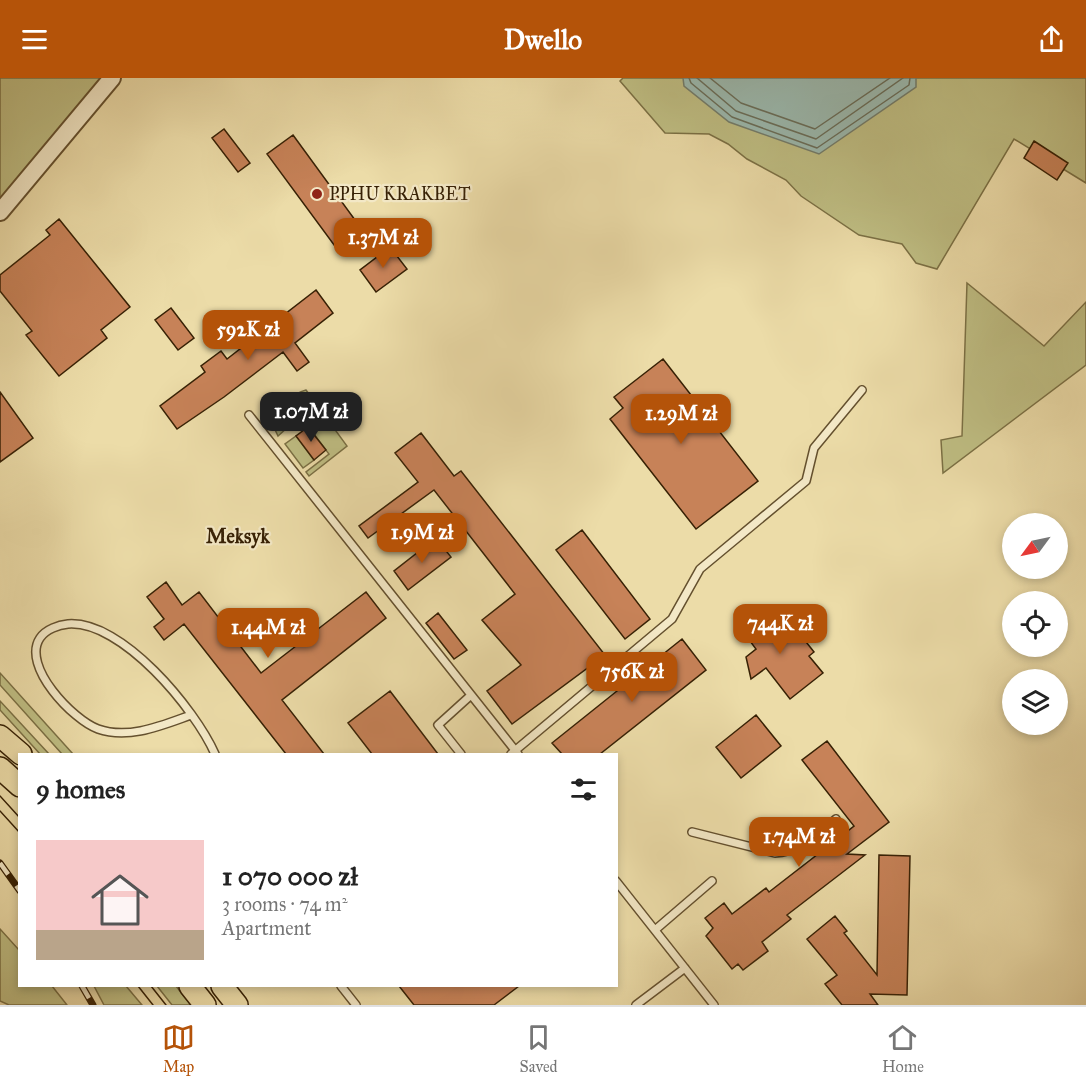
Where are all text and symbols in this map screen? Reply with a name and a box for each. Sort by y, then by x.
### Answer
icon: menu [18,23,51,56]
text: Dwello [504,23,582,56]
icon: share [1035,23,1068,56]
place label: PPHU KRAKBET [329,183,471,205]
marker: PPHU KRAKBET [310,187,324,201]
pin: 1.37M zł [321,218,445,269]
text: 1.37M zł [348,225,418,249]
pin: 592K zł [193,310,303,361]
text: 592K zł [216,317,280,341]
pin: 1.07M zł [249,392,373,443]
pin: 1.29M zł [619,394,743,445]
text: 1.07M zł [274,399,348,423]
text: 1.29M zł [645,401,717,425]
pin: 1.9M zł [367,513,477,564]
north arrow [1002,513,1068,579]
map controls [1002,513,1068,735]
text: 1.9M zł [391,520,453,544]
district label: Meksyk [206,524,271,549]
button: locate [1002,591,1068,657]
pin: 744K zł [725,604,835,655]
pin: 1.44M zł [206,608,330,659]
text: 744K zł [747,611,813,635]
text: 1.44M zł [231,615,305,639]
pin: 756K zł [577,652,687,703]
text: 756K zł [600,659,664,683]
button: layers [1002,669,1068,735]
text: 9 homes [36,773,125,805]
icon: filters [567,773,600,806]
pin: 1.74M zł [737,817,861,868]
text: 1.74M zł [763,824,835,848]
text: 1 070 000 zł [222,860,358,892]
icon: home [84,864,156,936]
text: 3 rooms · 74 m² [222,892,347,916]
text: Apartment [222,916,311,940]
tab: Map [162,1021,195,1076]
tab: Saved [520,1021,558,1076]
tab: Home [882,1021,924,1076]

